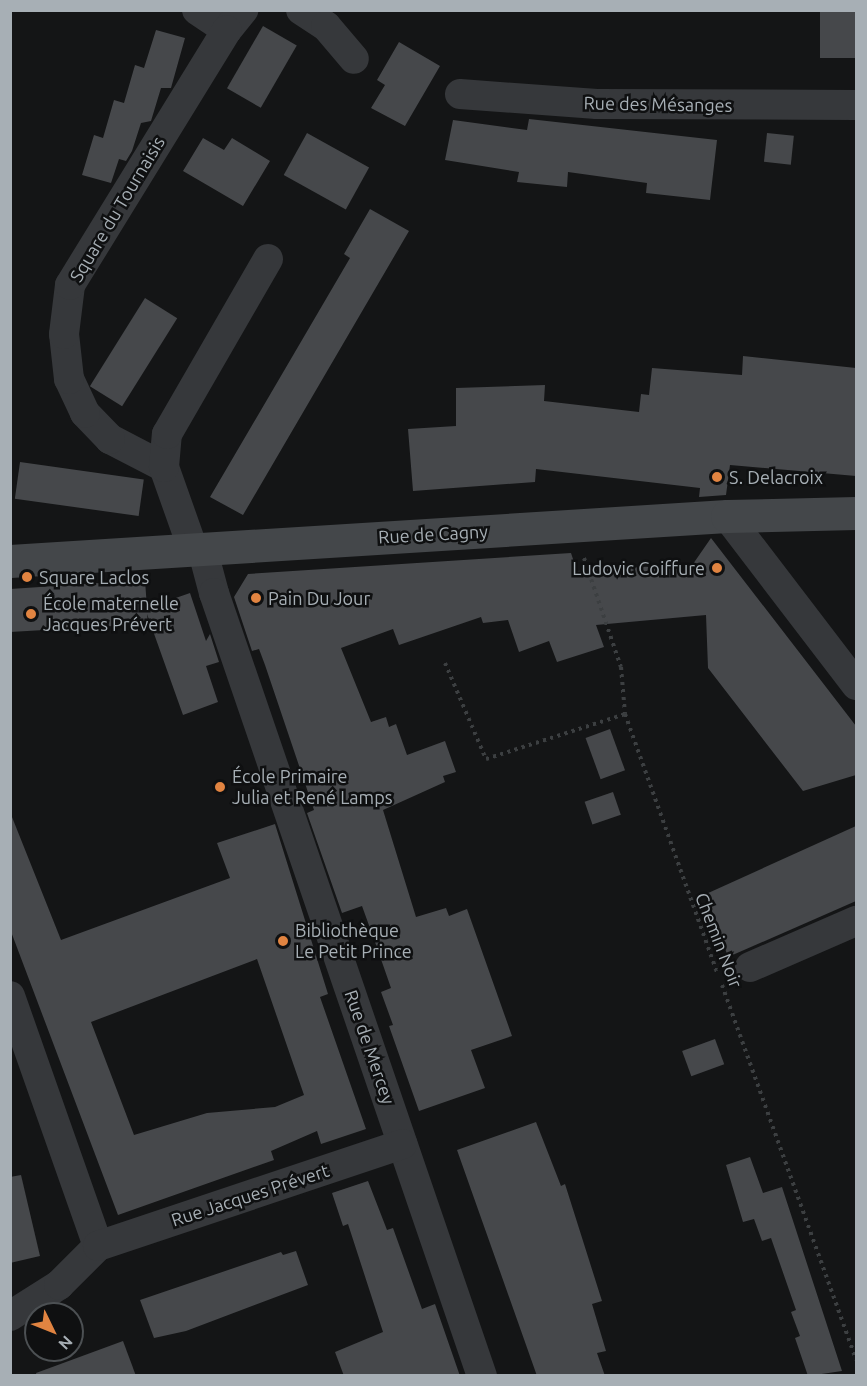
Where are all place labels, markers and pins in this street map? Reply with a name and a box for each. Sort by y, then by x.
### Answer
place label: S. Delacroix [729,466,823,488]
marker: S. Delacroix [710,470,724,484]
place label: Ludovic Coiffure [572,557,705,579]
marker: Ludovic Coiffure [710,561,724,575]
place label: Square Laclos [39,566,149,588]
marker: Square Laclos [20,570,34,584]
place label: Pain Du Jour [268,587,370,609]
marker: Pain Du Jour [249,591,263,605]
place label: École maternelle Jacques Prévert [43,593,179,636]
marker: École maternelle Jacques Prévert [24,607,38,621]
place label: École Primaire Julia et René Lamps [232,766,392,808]
marker: École Primaire Julia et René Lamps [213,780,227,794]
place label: Bibliothèque Le Petit Prince [295,920,412,962]
marker: Bibliothèque Le Petit Prince [276,934,290,948]

